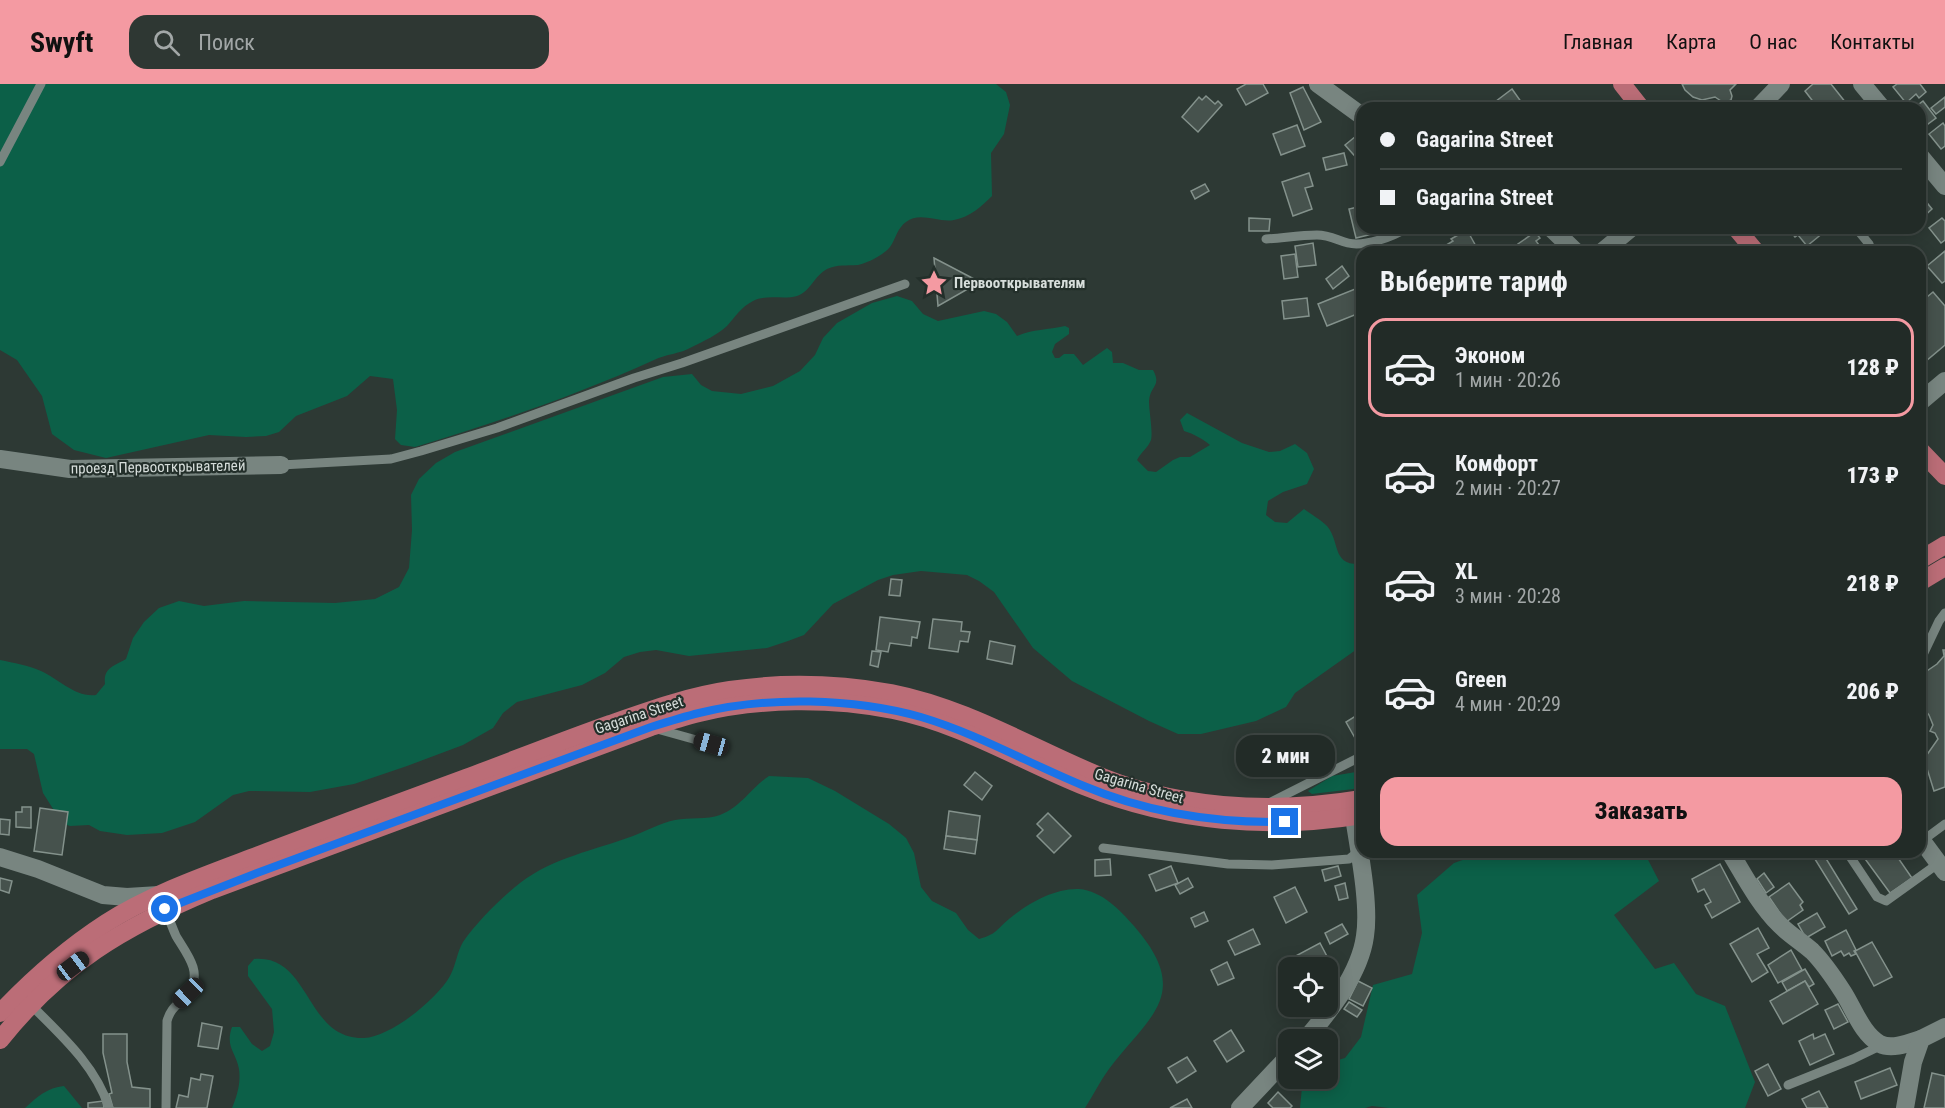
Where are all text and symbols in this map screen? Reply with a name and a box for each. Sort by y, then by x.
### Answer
search box [129,15,549,69]
text: Swyft [30,26,93,59]
icon: search [150,26,183,59]
text: Поиск [198,30,255,55]
text: Главная [1563,30,1633,54]
text: Карта [1666,30,1716,54]
text: О нас [1749,30,1797,54]
text: Контакты [1830,30,1915,54]
text: Gagarina Street [1416,127,1553,152]
text: Gagarina Street [1416,185,1553,210]
text: Выберите тариф [1380,266,1568,298]
place icon: Первооткрывателям [919,268,949,298]
place label: Первооткрывателям [954,274,1086,292]
icon: car [1383,341,1437,395]
text: Эконом [1455,343,1525,368]
text: 128 ₽ [1846,355,1899,380]
text: 1 мин · 20:26 [1455,368,1561,392]
icon: car [1383,449,1437,503]
text: Комфорт [1455,451,1538,476]
street label: проезд Первооткрывателей [70,456,246,478]
text: 173 ₽ [1846,463,1899,488]
text: 2 мин · 20:27 [1455,476,1561,500]
icon: car [1383,557,1437,611]
text: XL [1455,559,1478,584]
text: 218 ₽ [1846,571,1899,596]
text: 3 мин · 20:28 [1455,584,1561,608]
icon: car [1383,665,1437,719]
text: Green [1455,667,1507,692]
text: 206 ₽ [1846,679,1899,704]
street label: Gagarina Street [593,692,685,738]
text: 4 мин · 20:29 [1455,692,1561,716]
car [691,730,731,758]
callout: 2 мин [1236,735,1334,777]
text: 2 мин [1262,744,1309,768]
street label: Gagarina Street [1092,765,1186,807]
button: Заказать [1380,777,1902,846]
route end [1271,808,1298,835]
route start [151,895,178,922]
car [53,948,93,984]
map controls [1278,957,1338,1089]
button: locate [1278,957,1338,1017]
car [169,974,207,1012]
button: layers [1278,1029,1338,1089]

